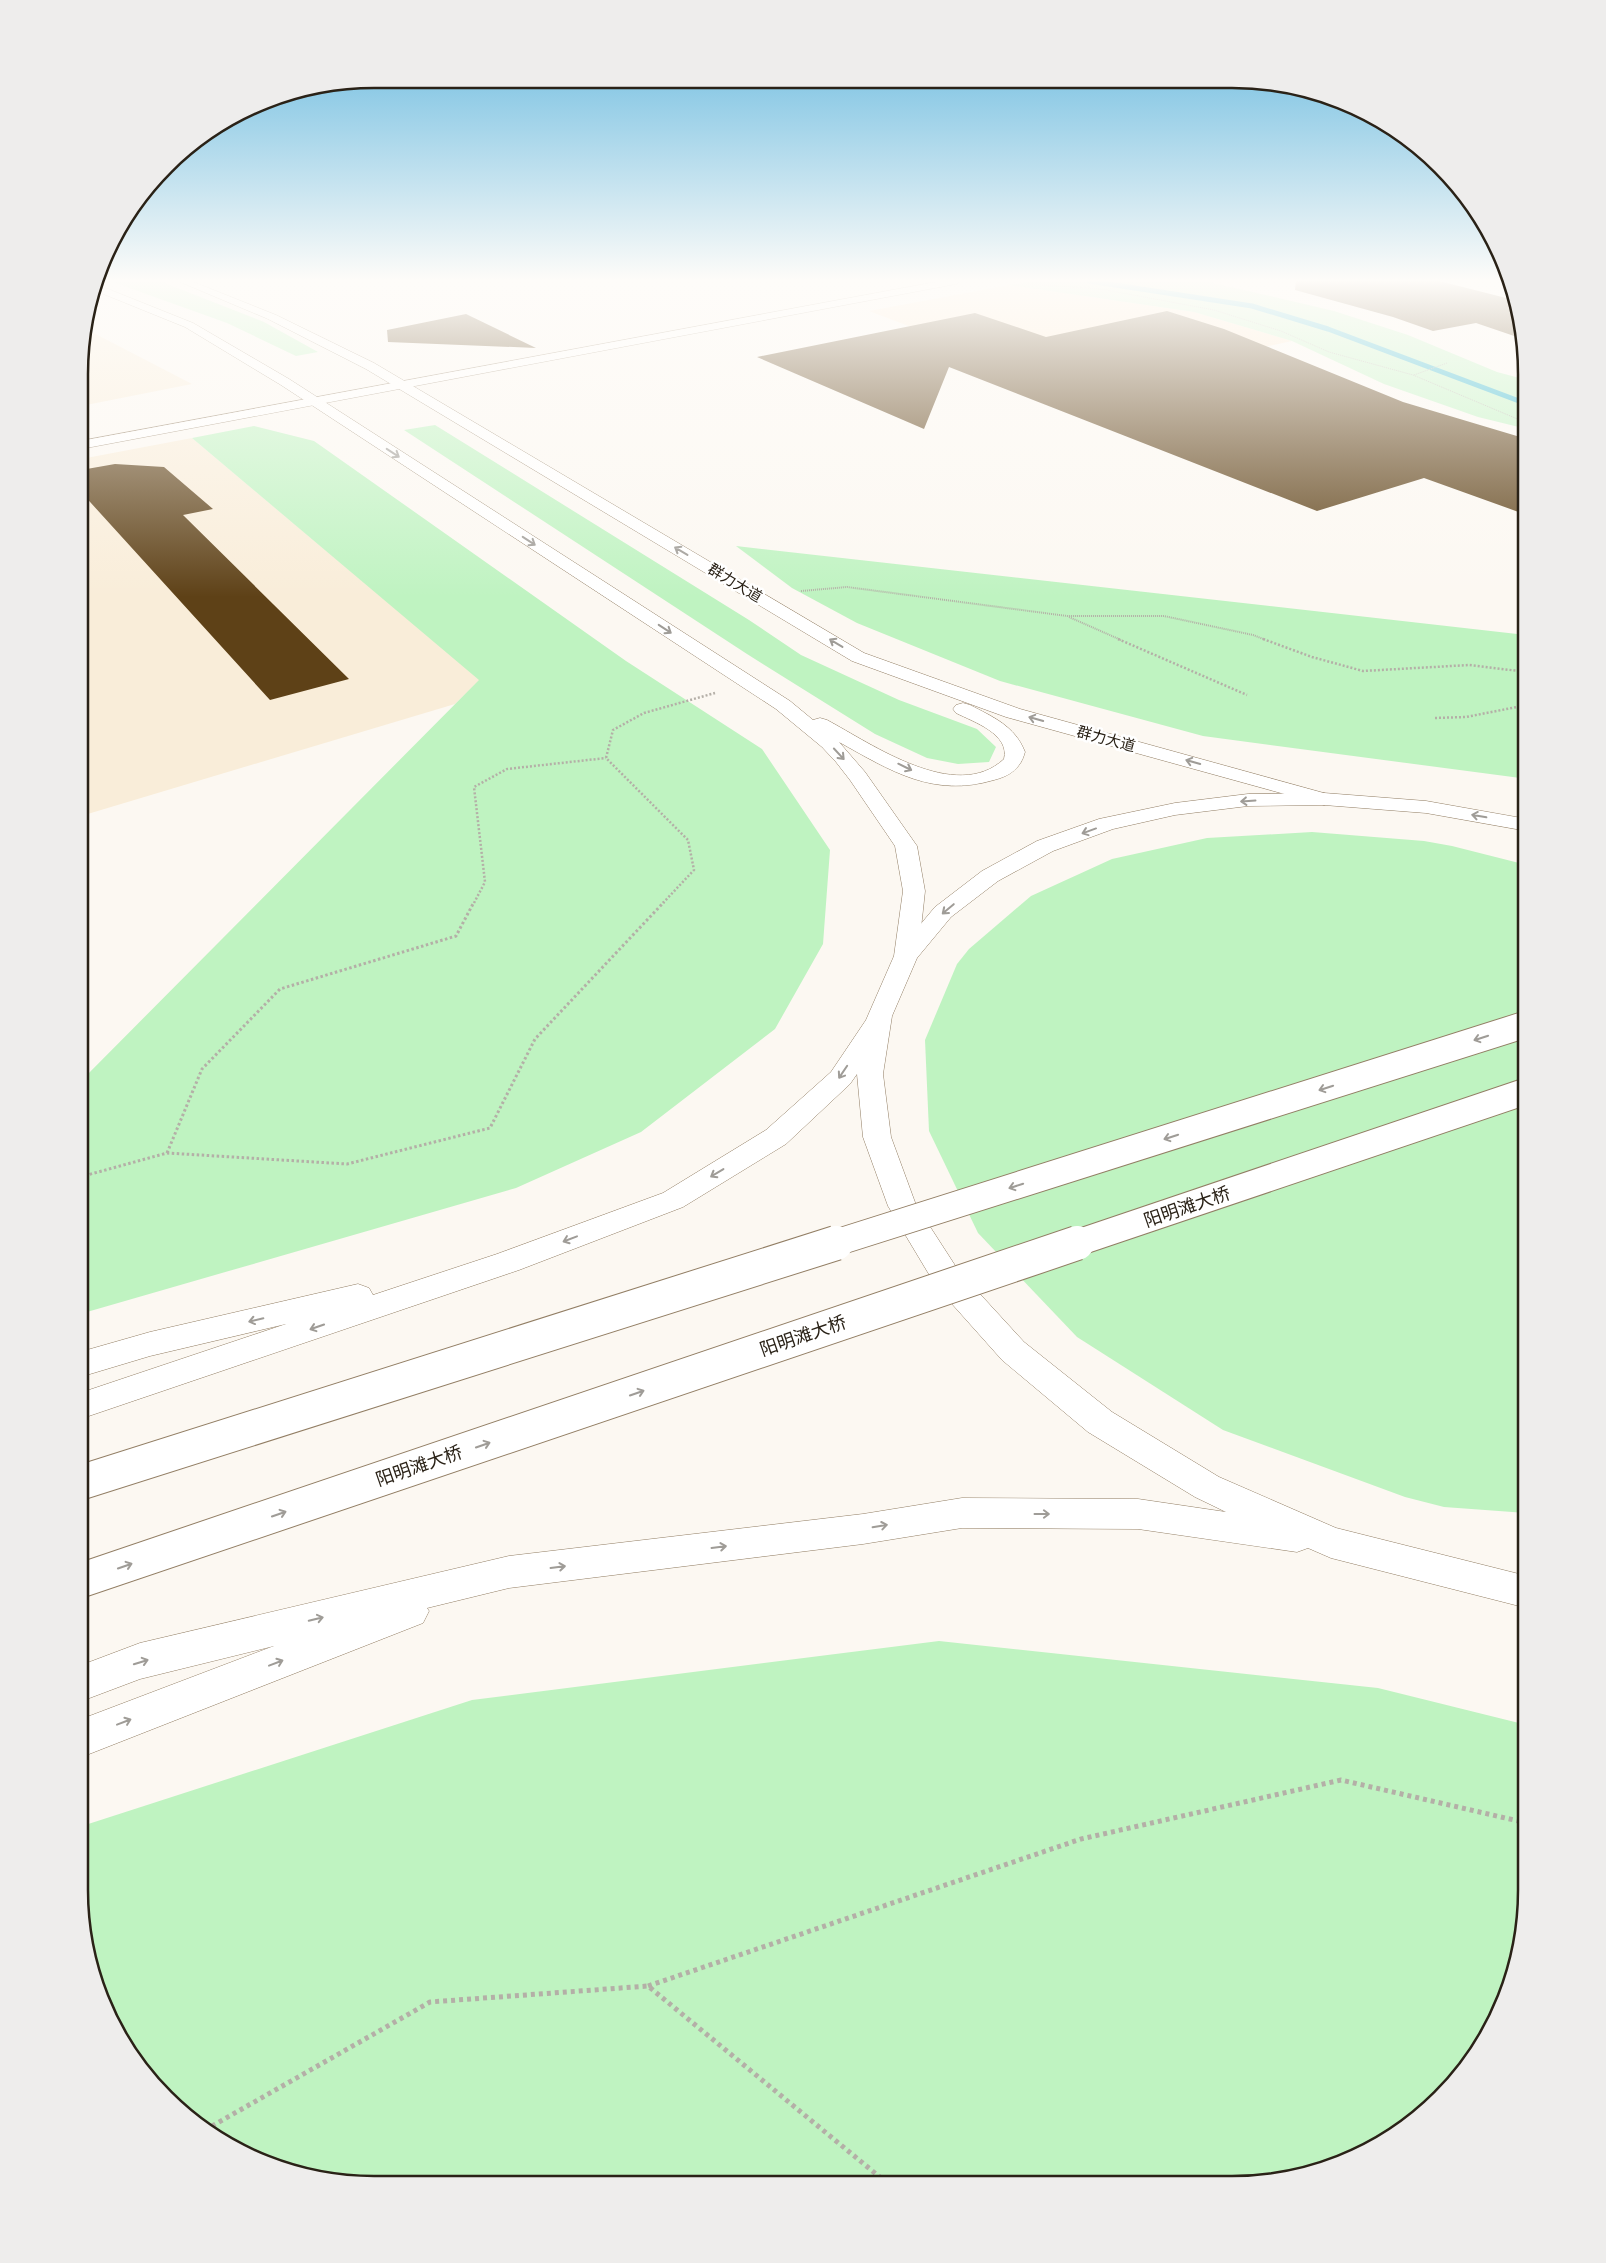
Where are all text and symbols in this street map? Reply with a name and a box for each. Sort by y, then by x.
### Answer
one-way arrow [385,448,399,458]
one-way arrow [522,536,536,546]
one-way arrow [674,546,688,556]
street label: 群力大道 [705,560,765,606]
one-way arrow [658,624,672,634]
one-way arrow [829,638,843,648]
one-way arrow [1028,714,1044,724]
street label: 群力大道 [1075,723,1137,755]
one-way arrow [833,748,845,761]
one-way arrow [1185,756,1201,766]
one-way arrow [897,763,912,772]
one-way arrow [1240,796,1256,805]
one-way arrow [1471,811,1487,821]
one-way arrow [1081,827,1097,836]
one-way arrow [941,903,954,915]
one-way arrow [1473,1034,1489,1044]
one-way arrow [838,1065,849,1079]
one-way arrow [1318,1083,1334,1093]
one-way arrow [1163,1132,1179,1142]
one-way arrow [711,1168,725,1178]
one-way arrow [1008,1181,1024,1191]
street label: 阳明滩大桥 [1141,1182,1233,1232]
one-way arrow [562,1235,578,1244]
street label: 阳明滩大桥 [757,1311,849,1361]
one-way arrow [249,1316,265,1325]
one-way arrow [310,1323,325,1332]
one-way arrow [629,1387,645,1397]
one-way arrow [475,1439,491,1449]
street label: 阳明滩大桥 [373,1441,465,1491]
one-way arrow [271,1508,287,1518]
one-way arrow [1033,1509,1049,1519]
one-way arrow [872,1521,888,1531]
one-way arrow [711,1542,727,1552]
one-way arrow [117,1560,133,1570]
one-way arrow [549,1561,565,1571]
one-way arrow [308,1614,324,1623]
one-way arrow [133,1656,149,1666]
one-way arrow [268,1658,283,1667]
one-way arrow [117,1716,132,1725]

